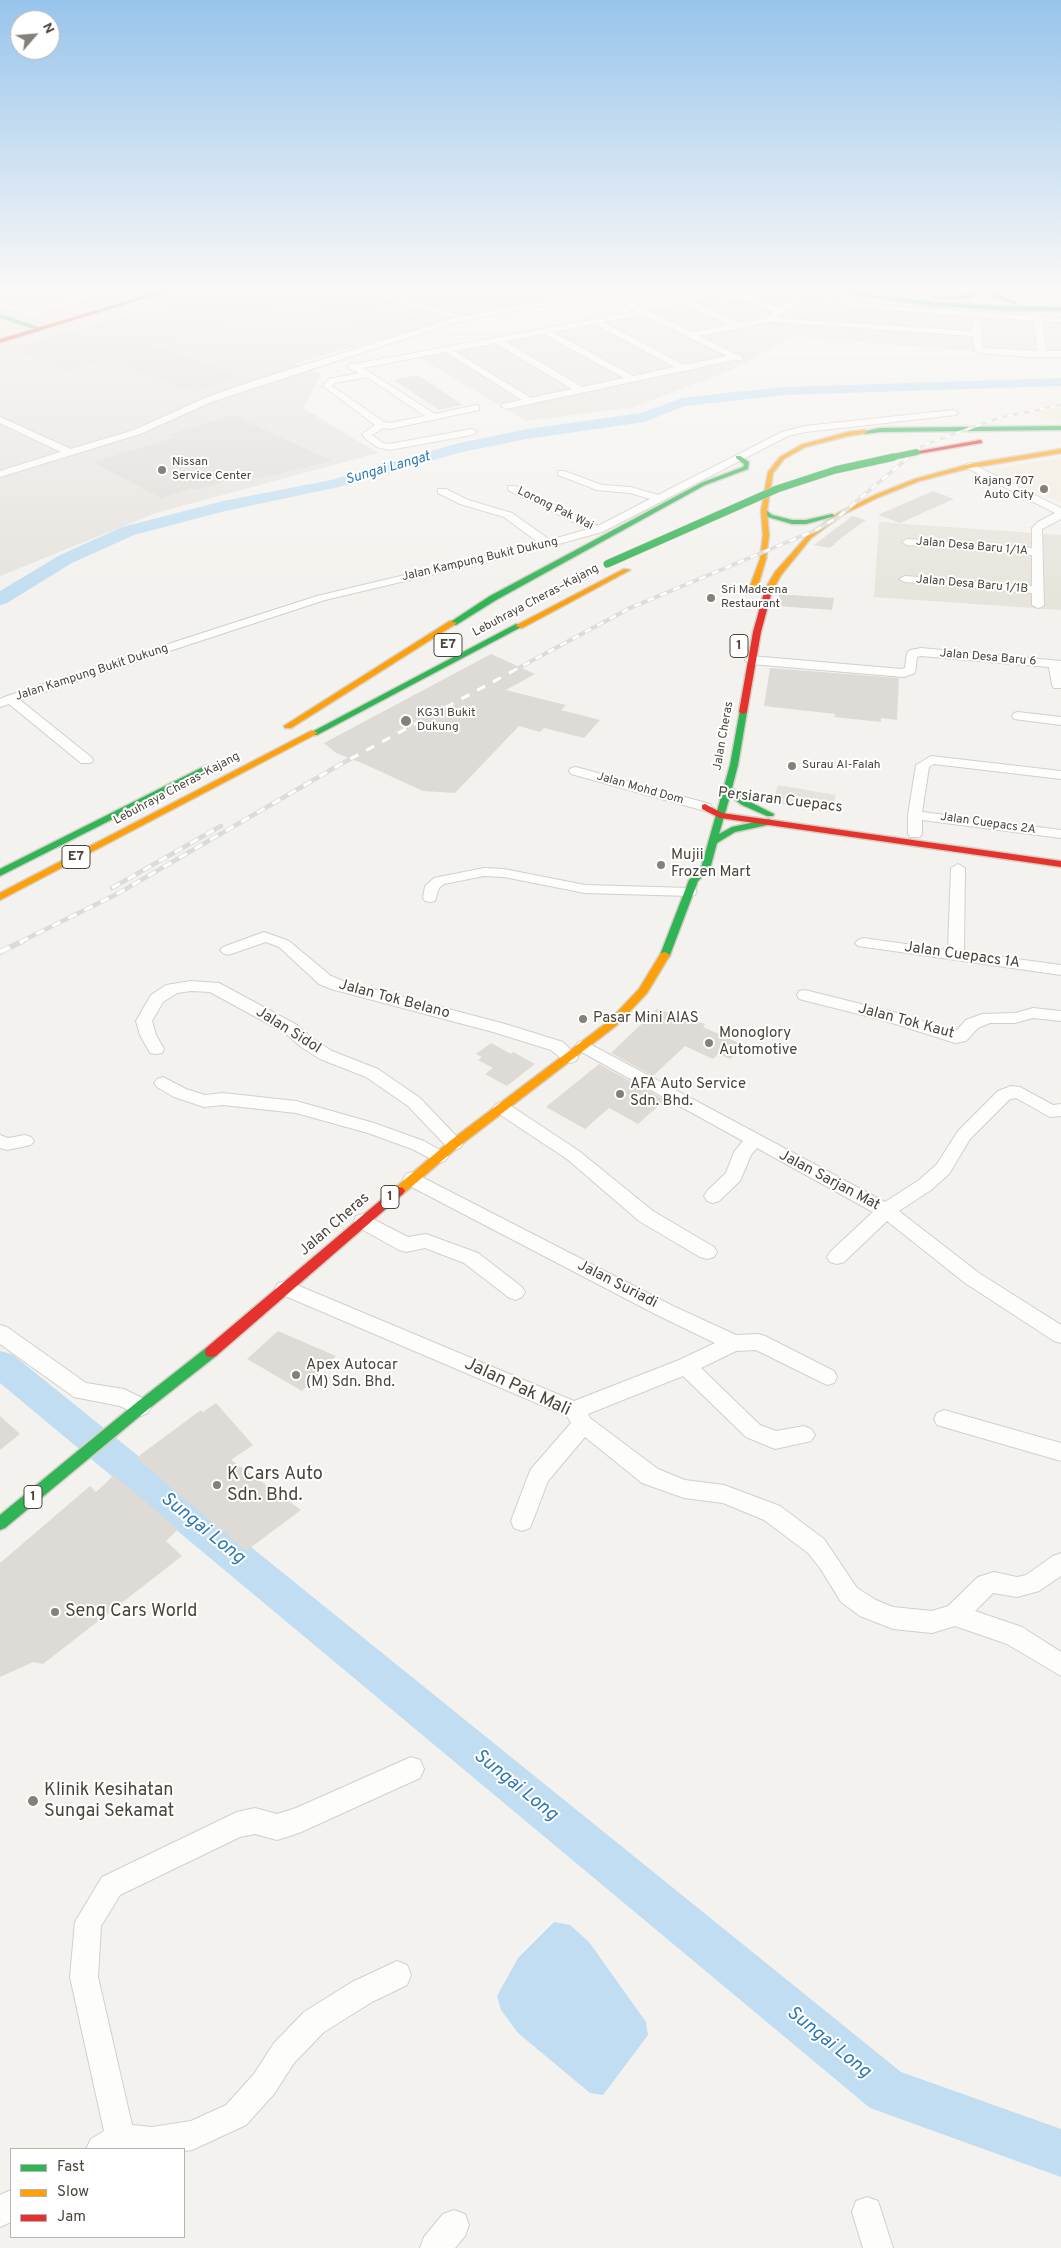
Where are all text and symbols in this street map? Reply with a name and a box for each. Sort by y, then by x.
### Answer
north arrow [10,10,60,60]
text: N [38,20,58,37]
water label: Sungai Langat [344,449,432,489]
place label: Nissan Service Center [172,456,252,484]
marker: Nissan Service Center [156,464,168,476]
place label: Kajang 707 Auto City [974,475,1034,503]
marker: Kajang 707 Auto City [1038,483,1050,495]
street label: Lorong Pak Wai [515,484,595,534]
street label: Jalan Kampung Bukit Dukung [401,535,559,585]
street label: Jalan Desa Baru 1/1A [915,535,1029,559]
street label: Lebuhraya Cheras–Kajang [470,562,602,640]
street label: Jalan Desa Baru 1/1B [915,573,1029,597]
place label: Sri Madeena Restaurant [721,584,788,612]
marker: Sri Madeena Restaurant [705,592,717,604]
road number: E7 [434,634,462,656]
road number: 1 [730,634,748,658]
street label: Jalan Kampung Bukit Dukung [14,641,170,705]
street label: Jalan Desa Baru 6 [939,647,1037,669]
street label: Jalan Cheras [711,700,737,772]
place label: KG31 Bukit Dukung [417,707,476,735]
marker: KG31 Bukit Dukung [399,714,413,728]
street label: Lebuhraya Cheras–Kajang [111,750,243,828]
place label: Surau Al-Falah [802,759,881,773]
marker: Surau Al-Falah [786,760,798,772]
street label: Jalan Mohd Dom [595,770,685,808]
street label: Persiaran Cuepacs [717,784,843,818]
street label: Jalan Cuepacs 2A [939,810,1037,838]
road number: E7 [62,846,90,869]
place label: Mujii Frozen Mart [671,847,751,882]
marker: Mujii Frozen Mart [655,859,667,871]
street label: Jalan Cuepacs 1A [903,939,1021,973]
street label: Jalan Tok Belano [336,976,452,1024]
street label: Jalan Tok Kaut [856,1000,956,1044]
street label: Jalan Sidol [252,1004,324,1058]
place label: Pasar Mini AIAS [593,1010,699,1028]
marker: Pasar Mini AIAS [577,1013,589,1025]
place label: Monoglory Automotive [719,1025,797,1060]
marker: Monoglory Automotive [703,1037,715,1049]
place label: AFA Auto Service Sdn. Bhd. [630,1076,746,1111]
marker: AFA Auto Service Sdn. Bhd. [614,1088,626,1100]
street label: Jalan Sarjan Mat [775,1147,883,1215]
road number: 1 [381,1186,399,1208]
street label: Jalan Cheras [296,1190,374,1260]
street label: Jalan Suriadi [574,1257,660,1313]
street label: Jalan Pak Mali [460,1354,574,1422]
place label: Apex Autocar (M) Sdn. Bhd. [306,1357,398,1392]
marker: Apex Autocar (M) Sdn. Bhd. [290,1369,302,1381]
place label: K Cars Auto Sdn. Bhd. [227,1464,323,1506]
marker: K Cars Auto Sdn. Bhd. [211,1479,223,1491]
road number: 1 [24,1485,42,1508]
water label: Sungai Long [155,1488,249,1570]
place label: Seng Cars World [65,1601,197,1623]
marker: Seng Cars World [49,1606,61,1618]
water label: Sungai Long [468,1745,562,1827]
place label: Klinik Kesihatan Sungai Sekamat [44,1780,174,1822]
marker: Klinik Kesihatan Sungai Sekamat [26,1794,40,1808]
water label: Sungai Long [781,2002,875,2084]
legend [10,2148,185,2238]
text: Fast [57,2158,85,2177]
text: Slow [57,2183,89,2202]
text: Jam [57,2208,86,2227]

